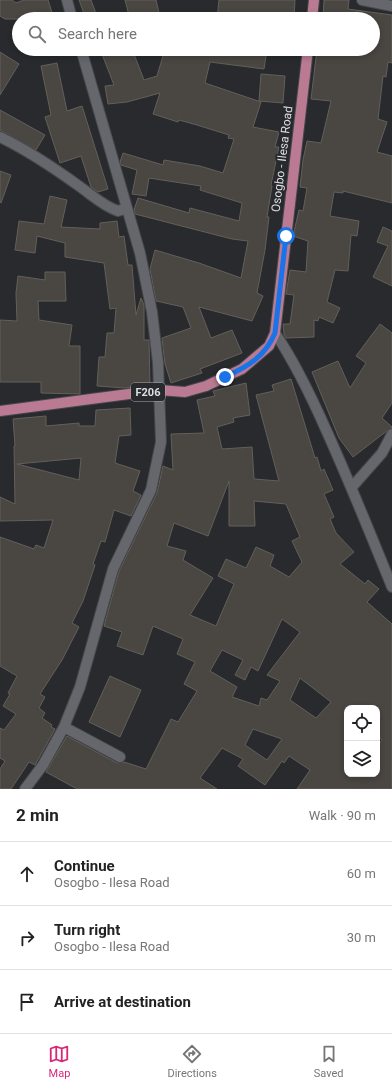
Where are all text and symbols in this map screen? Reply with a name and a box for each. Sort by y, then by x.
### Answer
search box [12,12,380,56]
icon: search [26,23,48,45]
text: Search here [58,25,137,43]
street label: Osogbo - Ilesa Road [269,105,295,213]
route start [277,227,295,245]
route end [216,368,234,386]
road number: F206 [131,383,165,401]
map controls [344,705,380,777]
button: locate [344,705,380,741]
button: layers [344,741,380,777]
text: 2 min [16,805,59,825]
text: Walk · 90 m [309,808,376,823]
text: Continue [54,857,115,875]
icon: ahead [16,863,38,885]
text: 60 m [347,866,376,881]
text: Osogbo - Ilesa Road [54,875,170,890]
text: Turn right [54,921,120,939]
icon: right [16,927,38,949]
text: 30 m [347,930,376,945]
text: Osogbo - Ilesa Road [54,939,170,954]
icon: arrive [16,991,38,1013]
text: Arrive at destination [54,993,191,1011]
tab: Map [48,1043,70,1080]
tab: Directions [167,1043,217,1080]
tab: Saved [314,1043,344,1080]

